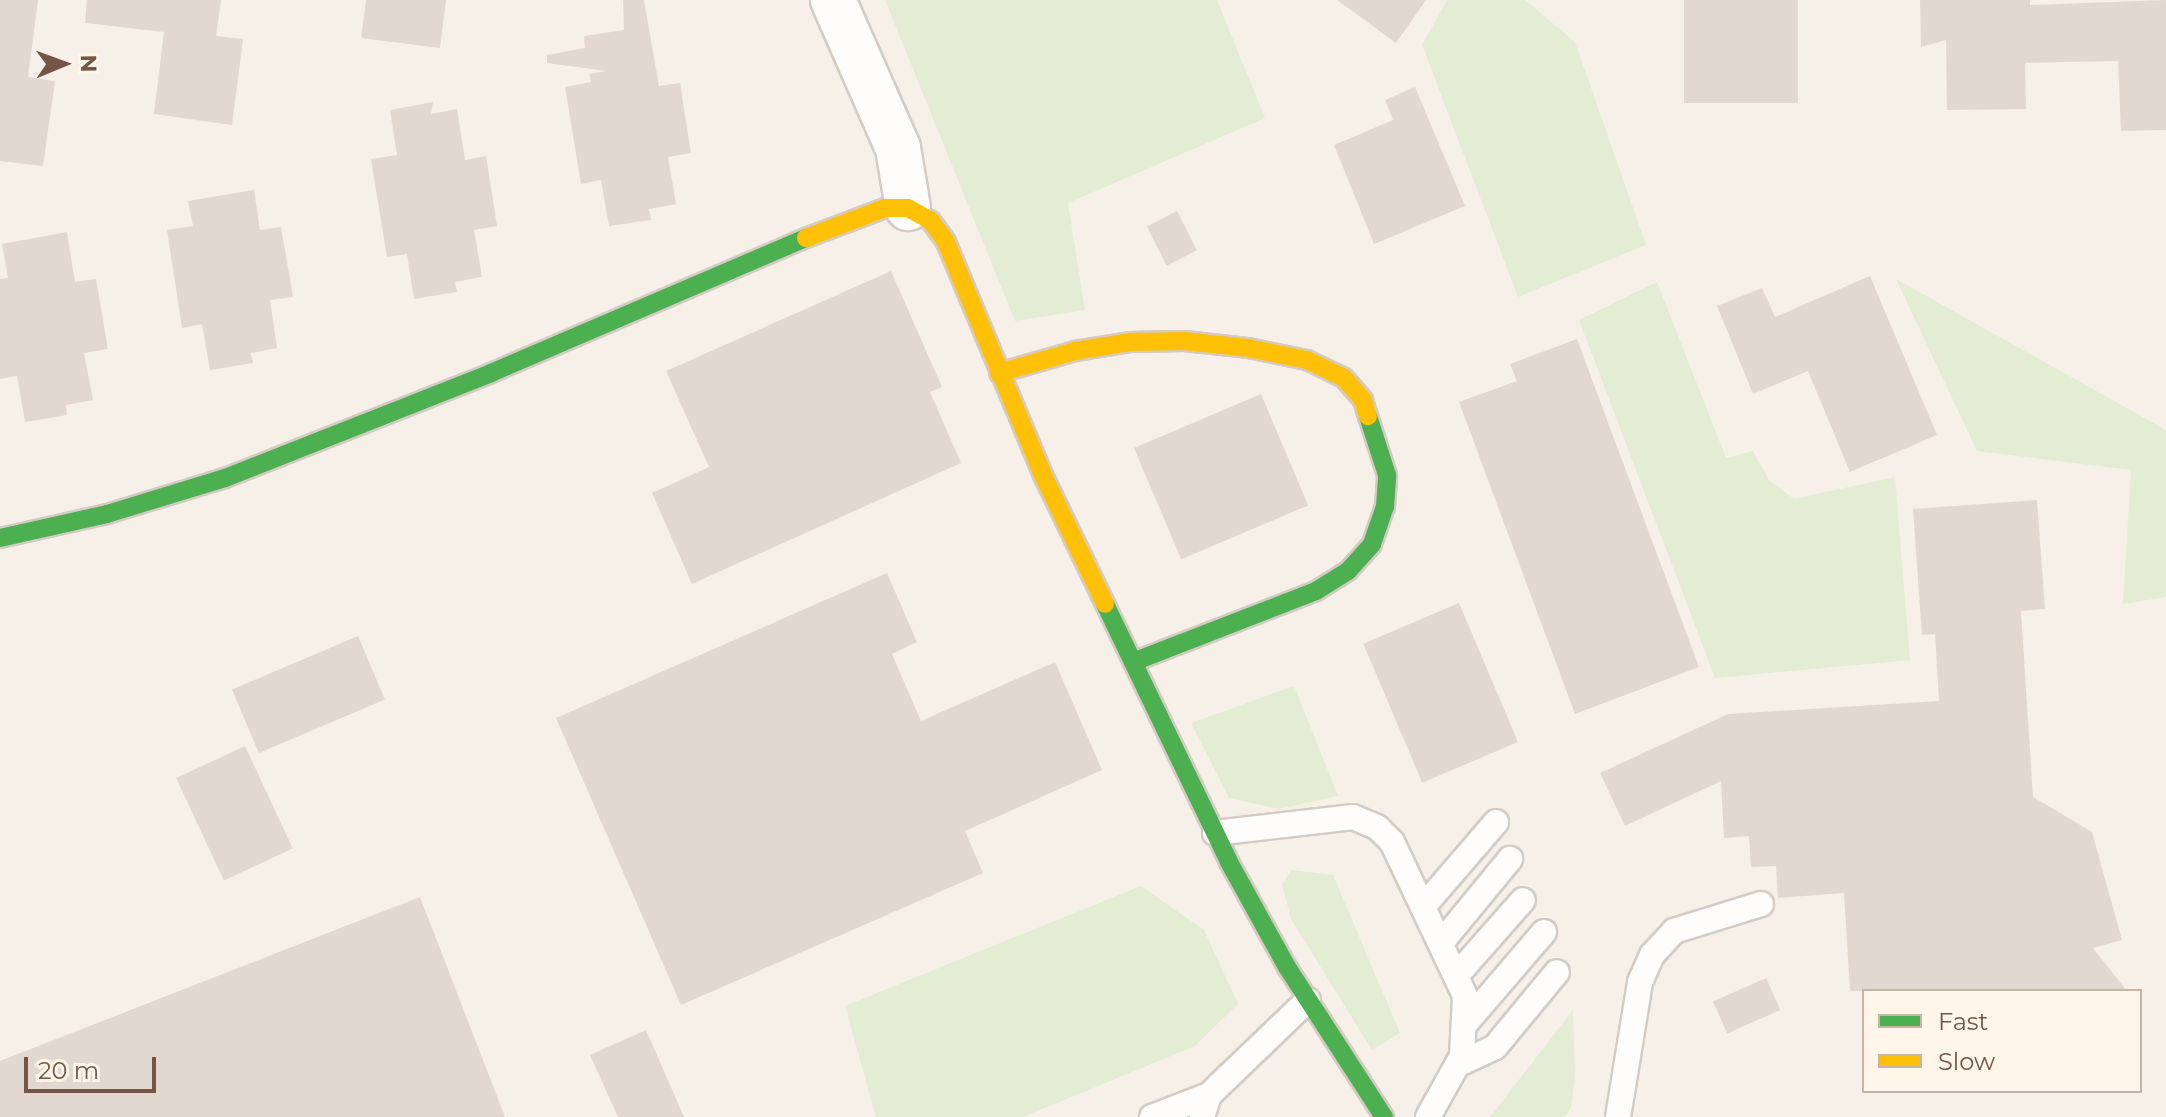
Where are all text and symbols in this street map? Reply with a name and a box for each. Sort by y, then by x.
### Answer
north arrow [24,24,104,104]
text: N [75,54,102,73]
legend [1862,989,2142,1093]
text: Fast [1938,1007,1988,1036]
scale bar [28,1041,160,1091]
text: Slow [1938,1047,1995,1076]
text: 20 m [38,1056,99,1085]

